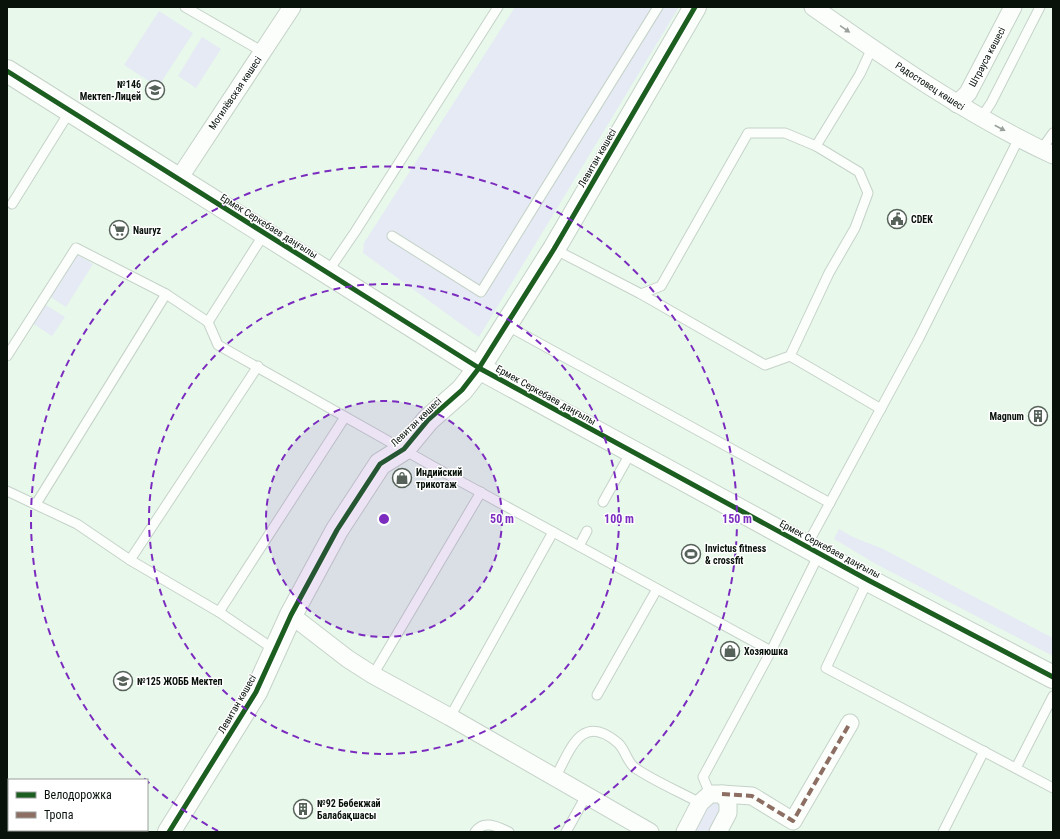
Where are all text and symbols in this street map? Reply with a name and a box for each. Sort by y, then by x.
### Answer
one-way arrow [839,25,850,33]
street label: Штрауса көшесі [967,25,1007,89]
street label: Могилёвская көшесі [206,54,264,132]
street label: Радостовец көшесі [893,60,967,112]
place label: №146 Мектеп-Лицей [80,79,141,102]
school or university icon: №146 Мектеп-Лицей [144,79,166,101]
one-way arrow [994,125,1006,131]
street label: Левитан көшесі [576,127,618,189]
street label: Ермек Серкебаев даңғылы [218,192,320,260]
public building icon: CDEK [886,208,908,230]
place label: CDEK [911,214,933,225]
supermarket icon: Nauryz [108,219,130,241]
place label: Nauryz [133,225,162,236]
street label: Ермек Серкебаев даңғылы [494,363,598,427]
street label: Левитан көшесі [389,395,443,449]
building icon: Magnum [1027,405,1049,427]
place label: Magnum [989,411,1024,422]
shop icon: Индийский трикотаж [391,467,413,489]
place label: Индийский трикотаж [416,467,462,490]
centre of rings [377,512,391,526]
text: 50 m [490,512,514,526]
text: 100 m [604,512,634,526]
text: 150 m [722,512,752,526]
street label: Ермек Серкебаев даңғылы [778,518,882,580]
sports icon: Invictus fitness & crossfit [680,543,702,565]
place label: Invictus fitness & crossfit [705,543,767,566]
shop icon: Хозяюшка [719,640,741,662]
place label: Хозяюшка [744,646,788,657]
school or university icon: №125 ЖОББ Мектеп [112,670,134,692]
street label: Левитан көшесі [216,673,258,735]
place label: №125 ЖОББ Мектеп [137,676,223,687]
legend [8,779,148,831]
text: Велодорожка [44,788,112,802]
building icon: №92 Бөбекжай Балабақшасы [292,798,314,820]
place label: №92 Бөбекжай Балабақшасы [317,798,381,821]
text: Тропа [44,808,74,822]

